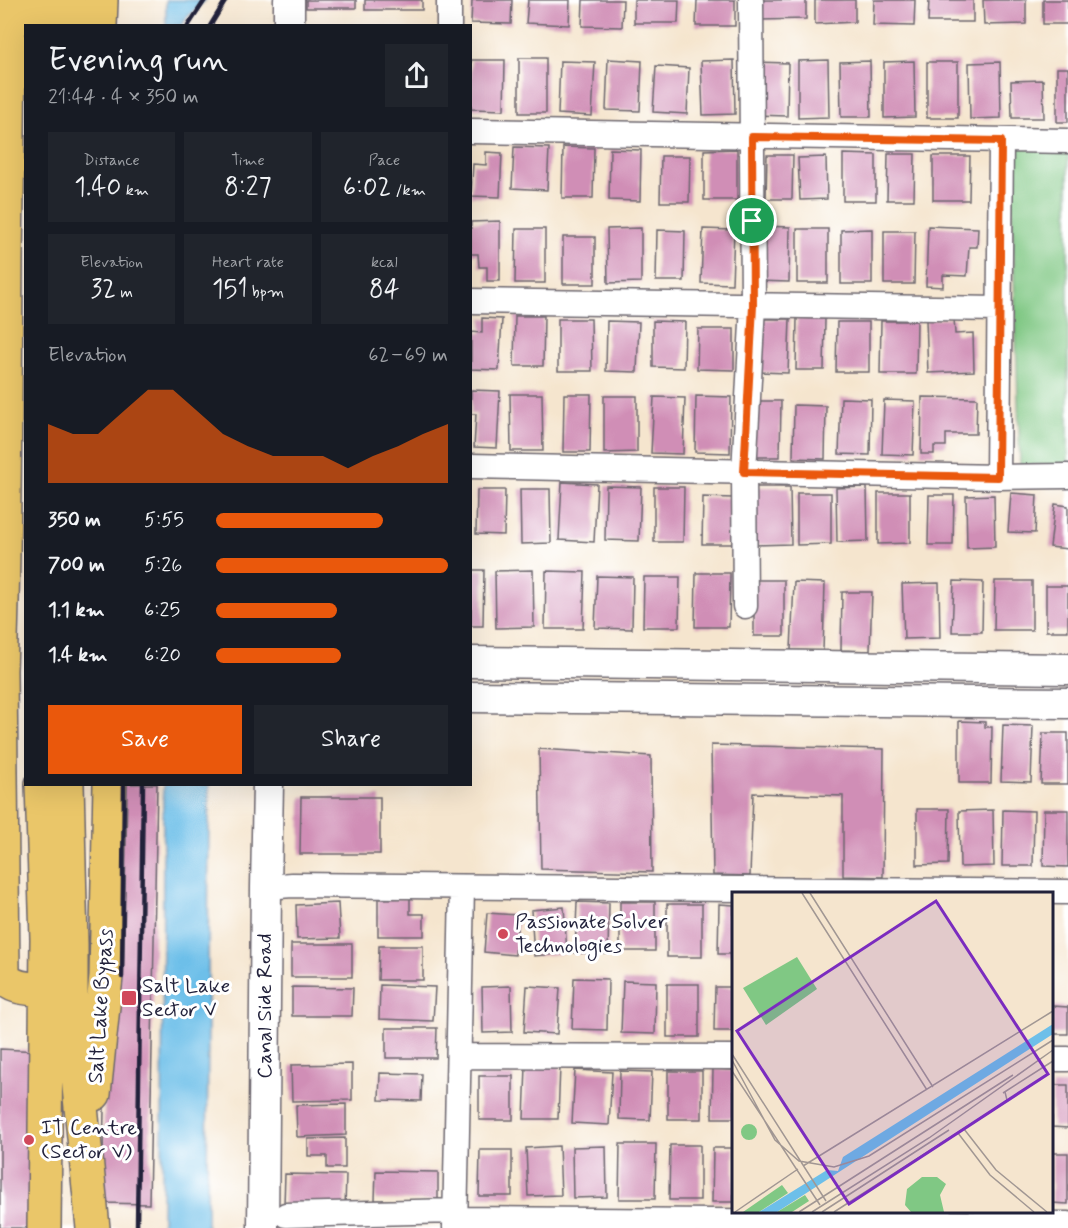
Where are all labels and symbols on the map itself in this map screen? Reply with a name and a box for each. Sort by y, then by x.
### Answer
pin [726,195,777,246]
inset map [732,892,1053,1213]
place label: Passionate Solver Technologies [515,908,667,961]
marker: Passionate Solver Technologies [496,927,510,941]
street label: Salt Lake Bypass [82,928,120,1084]
street label: Canal Side Road [251,933,279,1079]
place label: Salt Lake Sector V [142,972,230,1024]
marker: Salt Lake Sector V [120,989,138,1007]
place label: IT Centre (Sector V) [41,1114,137,1166]
marker: IT Centre (Sector V) [22,1133,36,1147]

